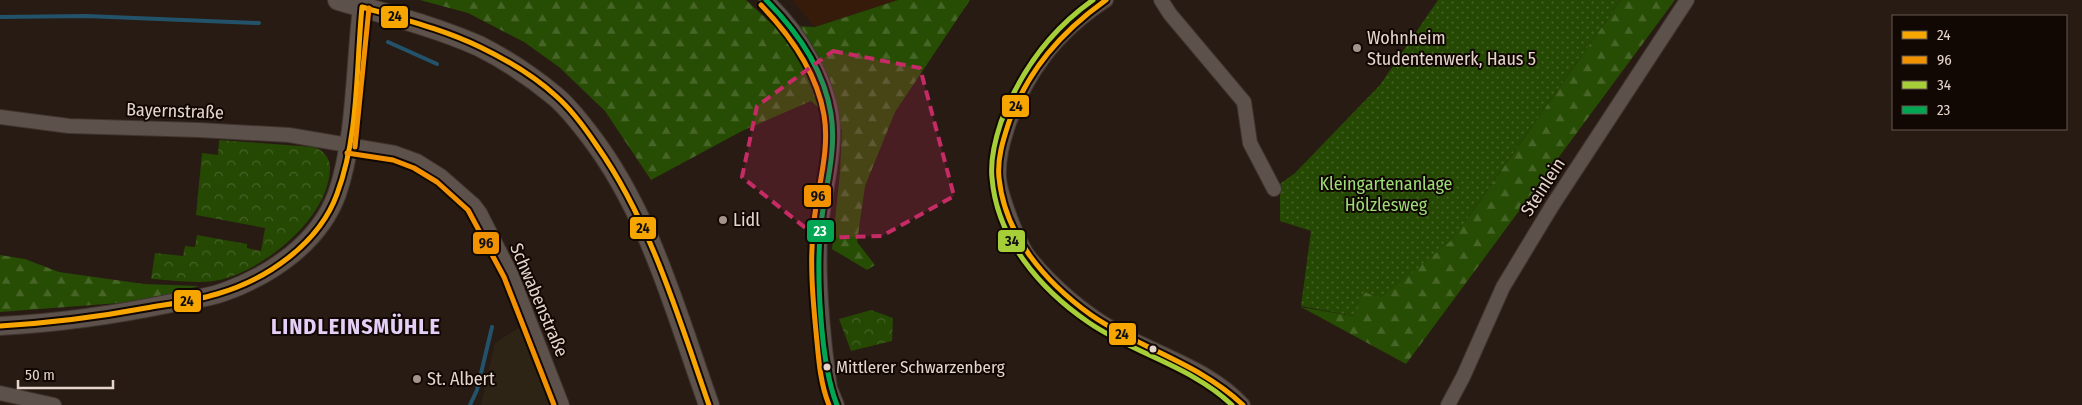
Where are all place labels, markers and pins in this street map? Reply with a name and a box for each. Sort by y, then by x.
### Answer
place label: Wohnheim Studentenwerk, Haus 5 [1367,27,1536,70]
marker: Wohnheim Studentenwerk, Haus 5 [1351,42,1363,54]
place label: Lidl [733,209,760,231]
marker: Lidl [717,214,729,226]
unlabelled marker [1148,344,1158,354]
place label: Mittlerer Schwarzenberg [836,357,1005,378]
marker: Mittlerer Schwarzenberg [822,362,832,372]
place label: St. Albert [427,368,495,390]
marker: St. Albert [411,373,423,385]

